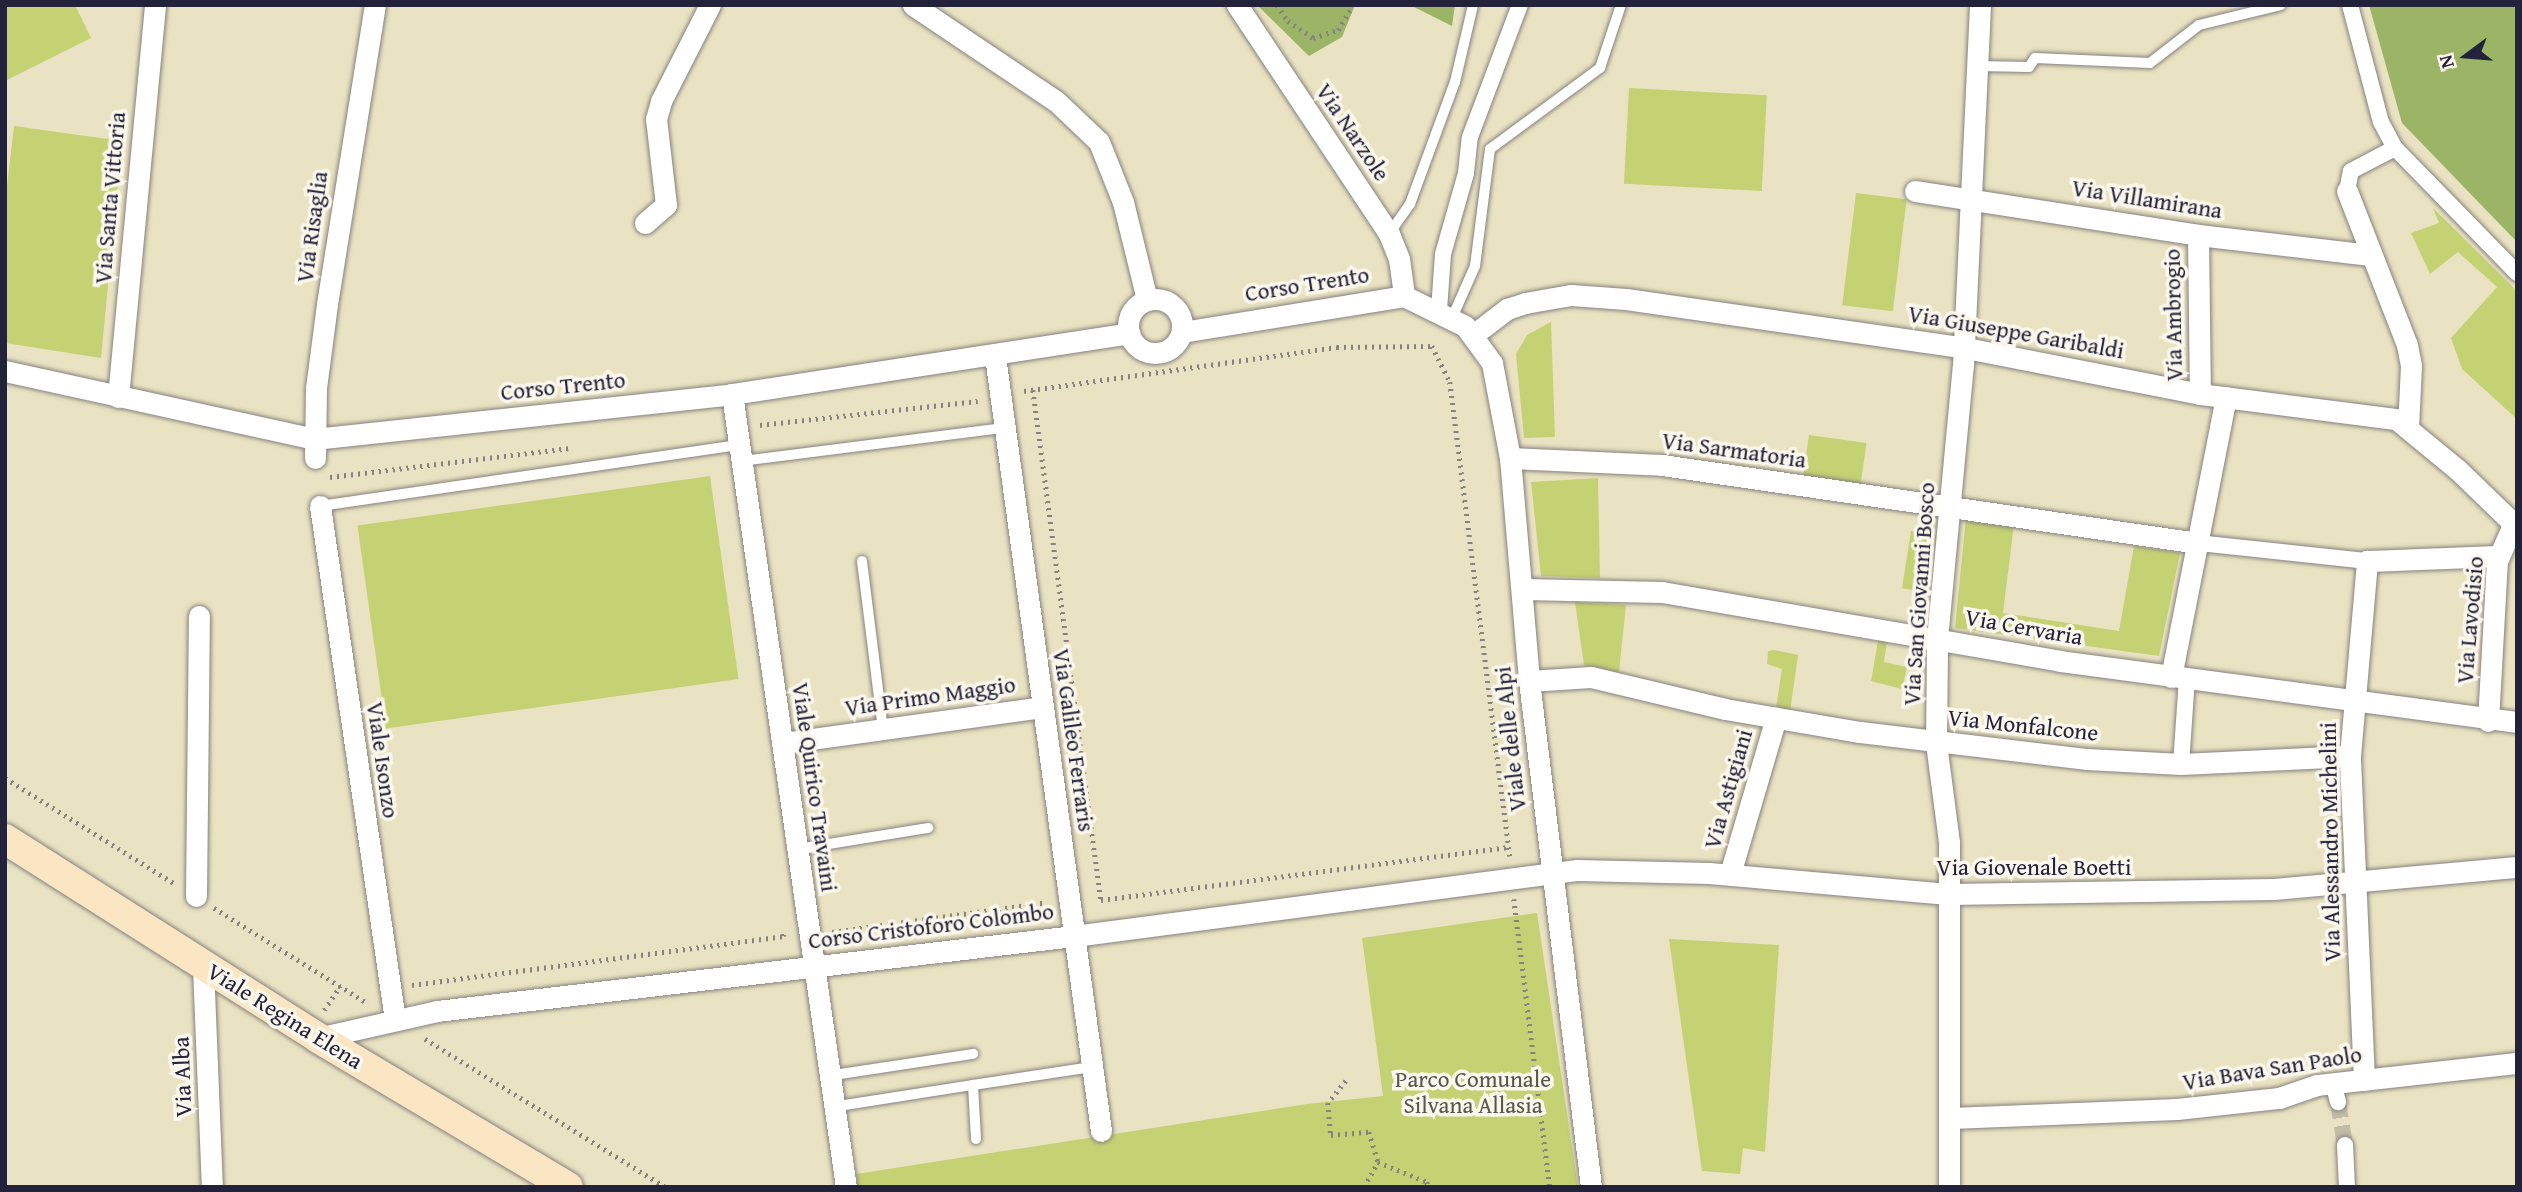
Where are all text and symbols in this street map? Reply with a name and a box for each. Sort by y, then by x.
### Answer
north arrow [2431,21,2501,91]
text: N [2431,52,2461,72]
street label: Via Narzole [1310,78,1396,186]
street label: Via Santa Vittoria [89,111,131,285]
street label: Via Risaglia [291,169,333,285]
street label: Via Villamirana [2070,173,2224,225]
street label: Via Ambrogio [2158,248,2188,382]
street label: Corso Trento [1243,261,1371,307]
street label: Via Giuseppe Garibaldi [1906,299,2126,365]
street label: Corso Trento [499,366,627,406]
street label: Via Sarmatoria [1660,426,1808,474]
street label: Via San Giovanni Bosco [1897,481,1941,707]
street label: Via Lavodisio [2451,555,2489,685]
street label: Via Cervaria [1963,603,2085,651]
street label: Via Galileo Ferraris [1047,647,1101,833]
street label: Viale delle Alpi [1489,665,1531,813]
street label: Via Primo Maggio [843,670,1017,722]
street label: Viale Quirico Travaini [787,681,843,893]
street label: Viale Isonzo [361,700,405,820]
street label: Via Monfalcone [1946,703,2100,747]
street label: Via Alessandro Michelini [2314,722,2346,962]
street label: Via Astigiani [1698,726,1758,852]
street label: Via Giovenale Boetti [1937,853,2131,881]
street label: Corso Cristoforo Colombo [807,897,1055,955]
street label: Viale Regina Elena [202,957,368,1075]
street label: Via Alba [167,1036,197,1118]
street label: Via Bava San Paolo [2180,1040,2364,1096]
park label: Parco Comunale Silvana Allasia [1395,1065,1551,1119]

